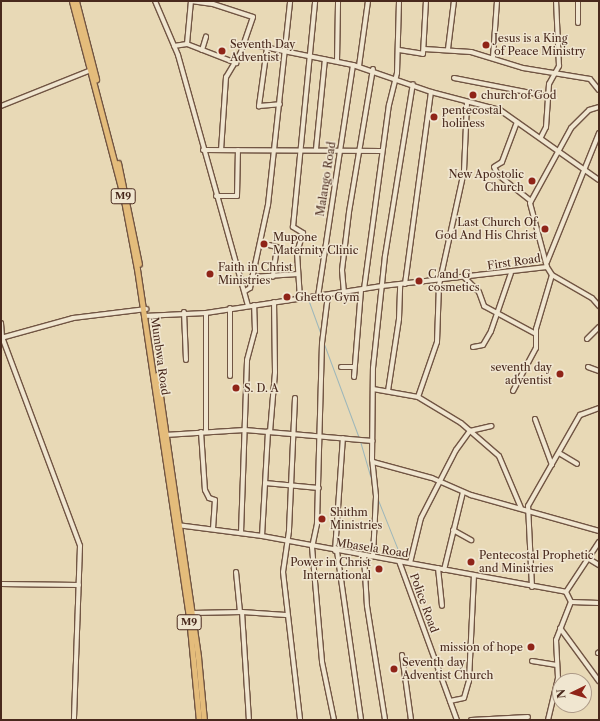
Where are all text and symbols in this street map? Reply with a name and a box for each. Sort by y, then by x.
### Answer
place label: Jesus is a King of Peace Ministry [494,32,585,58]
place label: Seventh Day Adventist [230,38,295,64]
marker: Jesus is a King of Peace Ministry [481,40,491,50]
marker: Seventh Day Adventist [217,46,227,56]
place label: church of God [481,88,556,102]
marker: church of God [468,90,478,100]
place label: pentecostal holiness [442,104,502,130]
marker: pentecostal holiness [429,112,439,122]
street label: Malango Road [314,141,338,217]
place label: New Apostolic Church [448,168,524,194]
marker: New Apostolic Church [527,176,537,186]
road number: M9 [110,188,136,204]
place label: Last Church Of God And His Christ [435,216,537,242]
marker: Last Church Of God And His Christ [540,224,550,234]
place label: Mupone Maternity Clinic [273,231,359,257]
marker: Mupone Maternity Clinic [258,238,270,250]
street label: First Road [486,252,542,272]
place label: Faith in Christ Ministries [218,261,293,287]
place label: C and G cosmetics [428,268,480,294]
marker: Faith in Christ Ministries [205,269,215,279]
marker: C and G cosmetics [413,275,425,287]
place label: Ghetto Gym [295,290,360,304]
marker: Ghetto Gym [282,292,292,302]
street label: Mumbwa Road [148,316,172,396]
place label: seventh day adventist [491,361,552,387]
marker: seventh day adventist [555,369,565,379]
place label: S. D. A [244,381,279,395]
marker: S. D. A [231,383,241,393]
place label: Shithm Ministries [330,506,382,532]
marker: Shithm Ministries [317,514,327,524]
street label: Mbasela Road [335,536,409,560]
place label: Pentecostal Prophetic and Ministries [479,549,594,575]
place label: Power in Christ International [290,556,371,582]
marker: Pentecostal Prophetic and Ministries [466,557,476,567]
marker: Power in Christ International [374,564,384,574]
street label: Police Road [407,571,441,635]
road number: M9 [176,614,202,630]
place label: mission of hope [440,640,523,654]
marker: mission of hope [526,642,536,652]
place label: Seventh day Adventist Church [402,656,493,682]
marker: Seventh day Adventist Church [389,664,399,674]
north arrow [552,673,592,713]
text: N [554,689,568,699]

